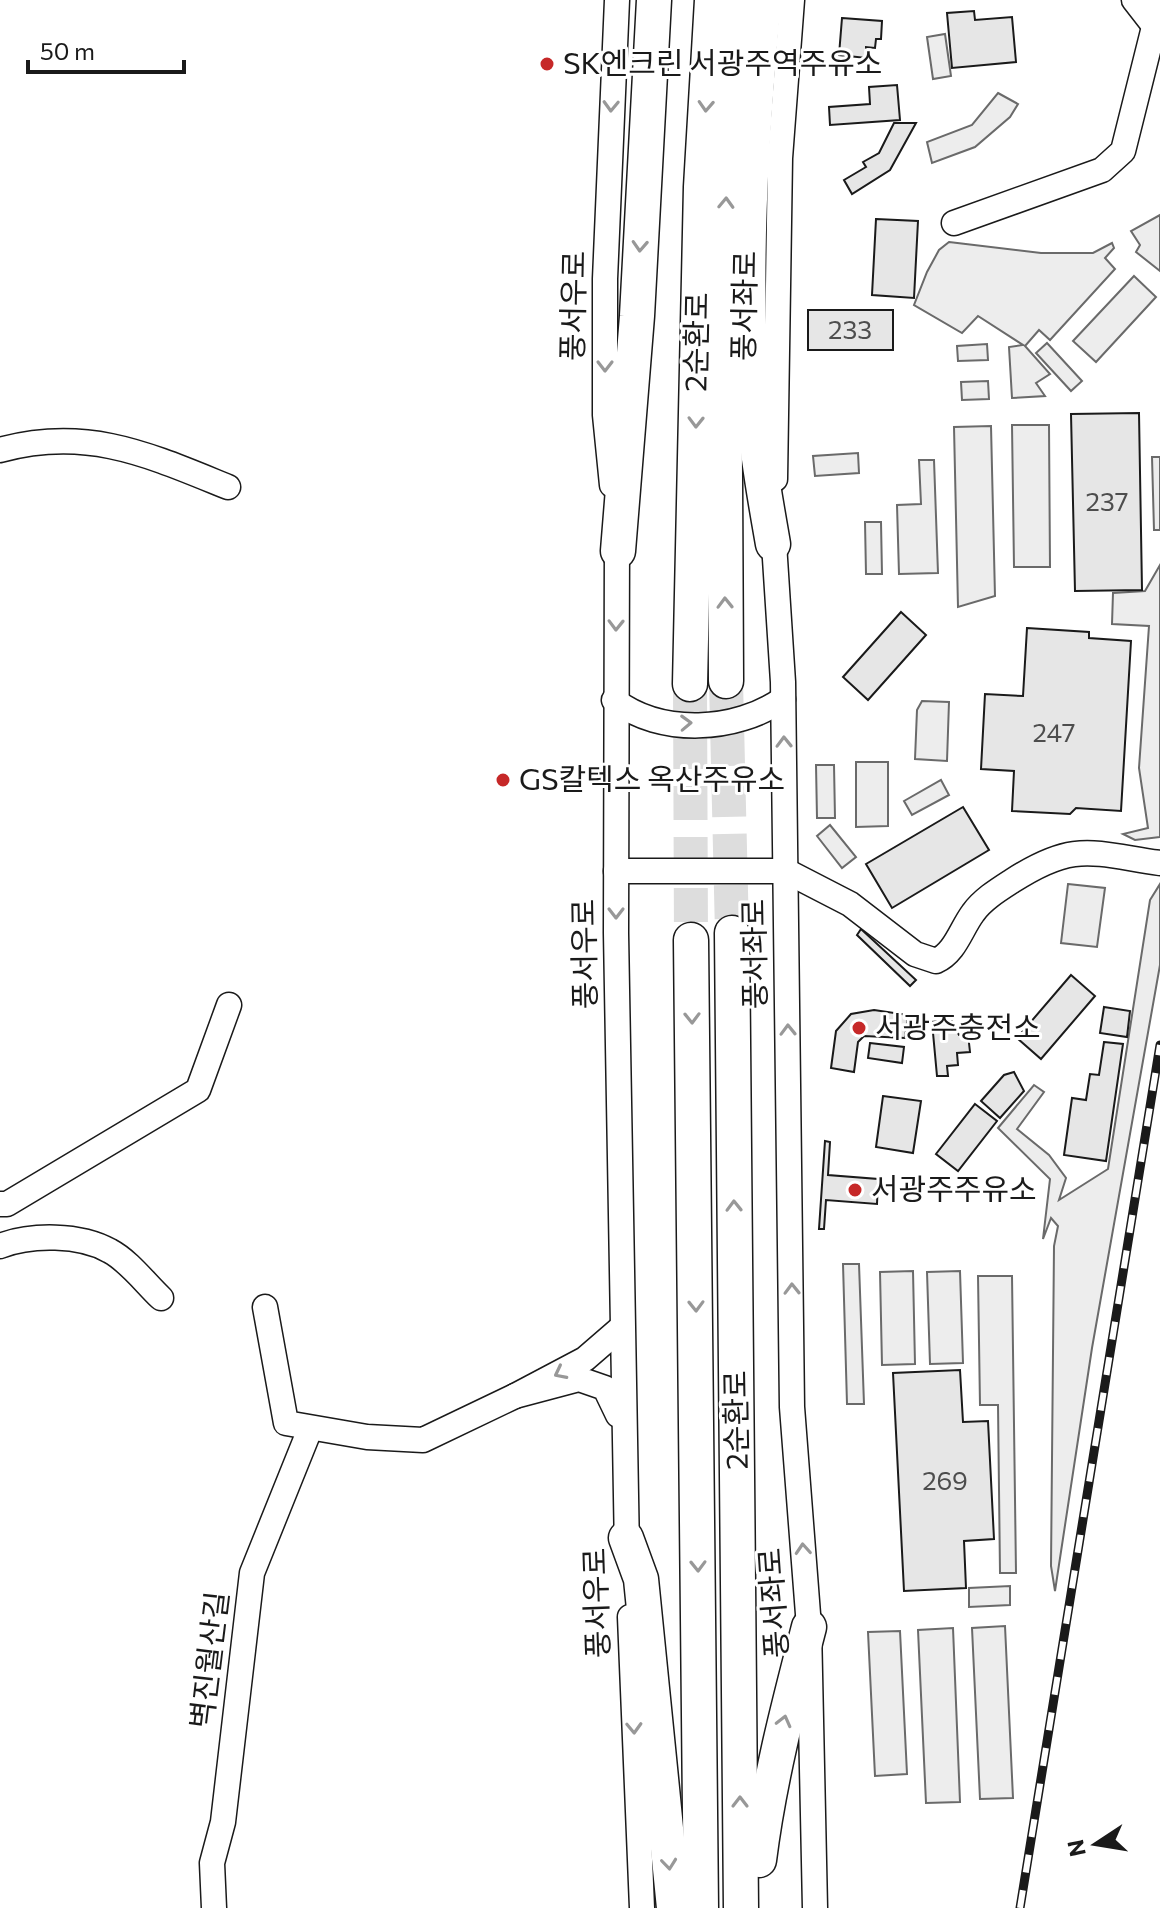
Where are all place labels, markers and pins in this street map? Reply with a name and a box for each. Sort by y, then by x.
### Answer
place label: SK엔크린 서광주역주유소 [563,43,882,80]
marker: SK엔크린 서광주역주유소 [538,55,556,73]
place label: GS칼텍스 옥산주유소 [519,759,785,796]
marker: GS칼텍스 옥산주유소 [494,771,512,789]
place label: 서광주충전소 [875,1007,1041,1044]
marker: 서광주충전소 [850,1019,868,1037]
place label: 서광주주유소 [871,1169,1037,1206]
marker: 서광주주유소 [846,1181,864,1199]

